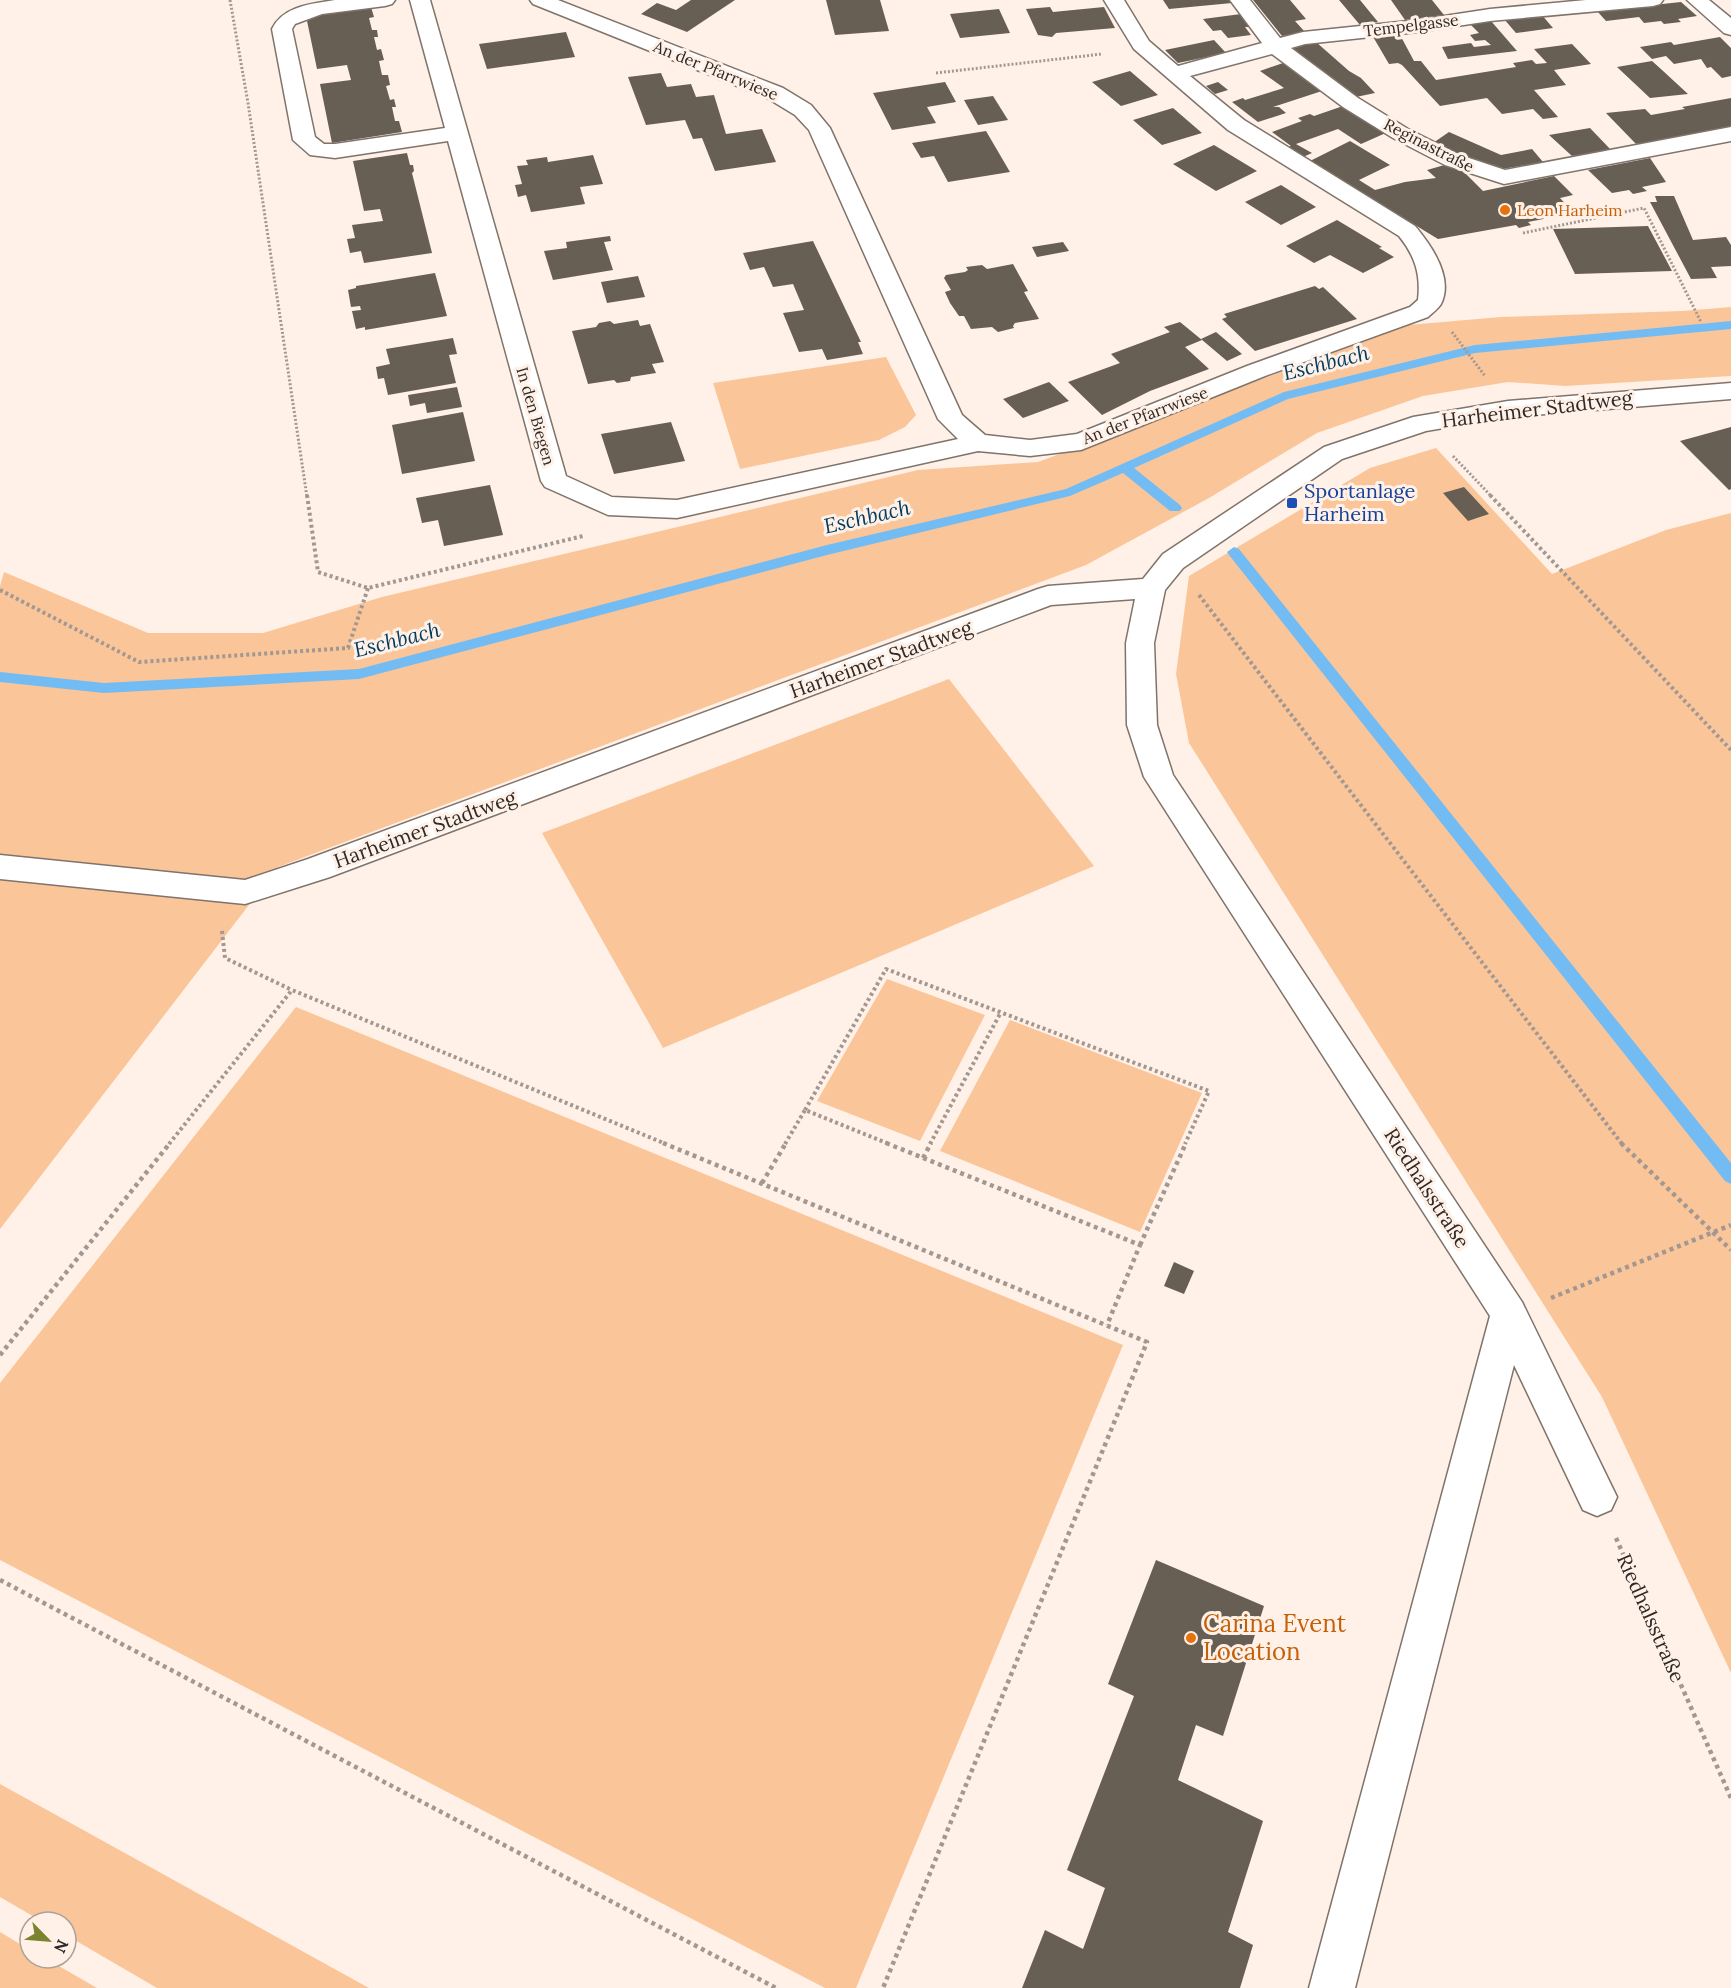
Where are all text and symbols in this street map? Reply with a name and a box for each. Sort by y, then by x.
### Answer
street label: Tempelgasse [1362,9,1460,41]
street label: An der Pfarrwiese [650,35,782,104]
street label: Reginastraße [1381,114,1478,176]
place label: Leon Harheim [1517,200,1623,220]
marker: Leon Harheim [1498,203,1512,217]
water label: Eschbach [1280,339,1372,386]
street label: In den Biegen [512,364,560,468]
street label: An der Pfarrwiese [1079,382,1211,448]
street label: Harheimer Stadtweg [1440,384,1635,433]
place label: Sportanlage Harheim [1304,478,1416,526]
water label: Eschbach [821,493,913,540]
marker: Sportanlage Harheim [1285,496,1299,510]
street label: Harheimer Stadtweg [786,614,976,703]
water label: Eschbach [351,616,443,663]
street label: Harheimer Stadtweg [330,784,520,873]
street label: Riedhalsstraße [1379,1123,1476,1253]
street label: Riedhalsstraße [1612,1550,1691,1686]
place label: Carina Event Location [1203,1608,1347,1667]
marker: Carina Event Location [1184,1631,1198,1645]
north arrow [18,1910,78,1970]
text: N [50,1937,73,1956]

